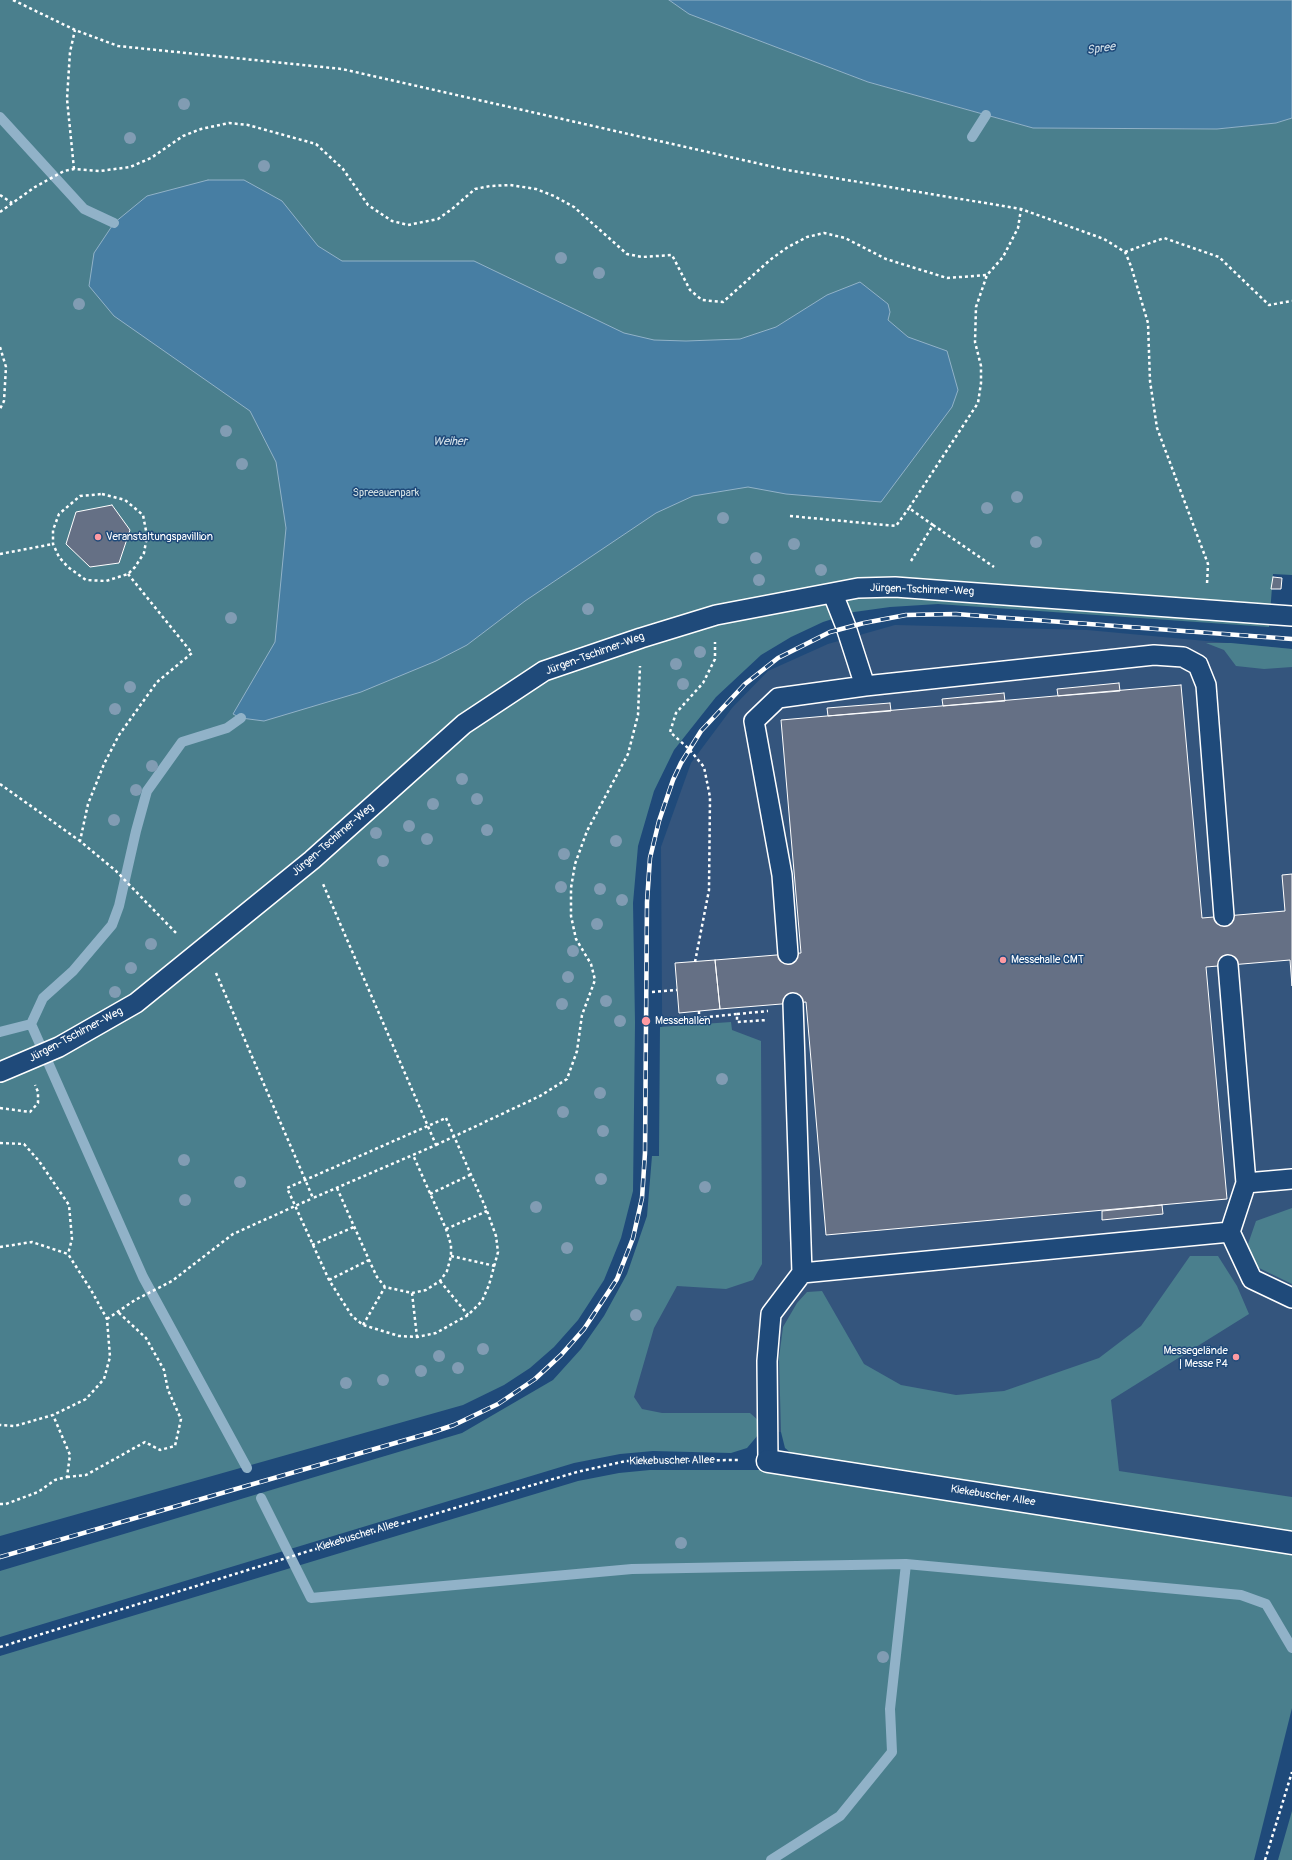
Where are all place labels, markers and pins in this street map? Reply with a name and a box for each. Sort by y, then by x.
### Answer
place label: Veranstaltungspavillion [106,530,213,544]
marker: Veranstaltungspavillion [93,532,103,542]
place label: Messehalle CMT [1011,953,1084,967]
marker: Messehalle CMT [998,955,1008,965]
place label: Messehallen [655,1014,711,1028]
marker: Messehallen [640,1015,652,1027]
place label: Messegelände | Messe P4 [1163,1344,1228,1370]
marker: Messegelände | Messe P4 [1231,1352,1241,1362]

